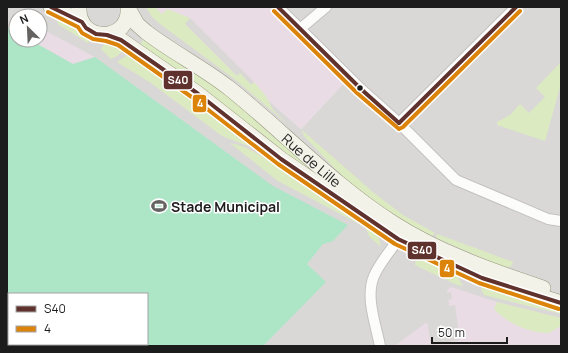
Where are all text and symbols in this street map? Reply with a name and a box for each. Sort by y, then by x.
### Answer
north arrow [8,8,48,48]
text: N [17,10,30,27]
line badge: S40 [163,70,193,90]
text: S40 [167,72,189,87]
unlabelled marker [355,83,365,93]
line badge: 4 [192,94,207,113]
text: 4 [197,95,204,110]
street label: Rue de Lille [278,129,345,191]
sports icon: Stade Municipal [150,197,168,215]
place label: Stade Municipal [171,197,280,216]
line badge: S40 [407,241,437,260]
text: S40 [411,242,433,257]
line badge: 4 [439,259,455,278]
text: 4 [444,260,451,275]
legend [8,293,148,345]
text: S40 [44,300,66,317]
scale bar [432,319,507,345]
text: 4 [44,320,51,337]
text: 50 m [438,324,465,341]

